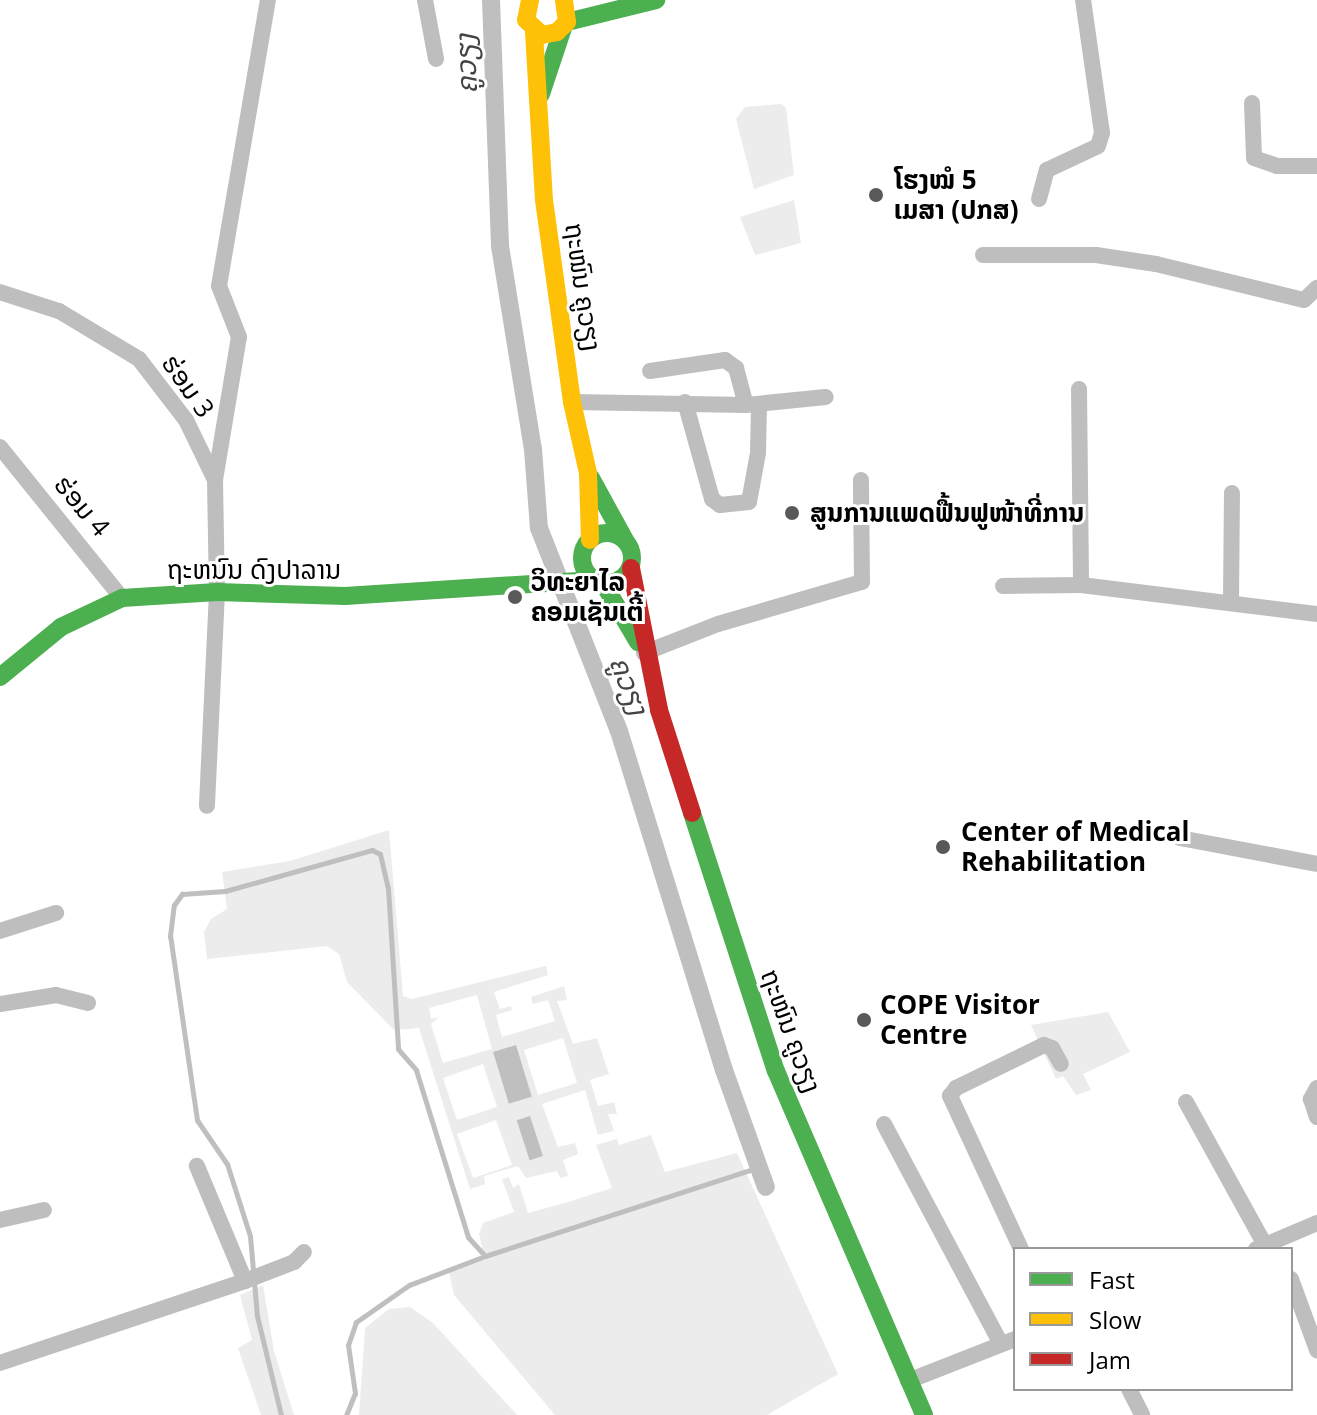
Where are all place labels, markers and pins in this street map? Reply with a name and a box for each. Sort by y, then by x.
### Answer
place label: ໂຮງໝໍ 5 ເມສາ (ປກສ) [894,164,1018,226]
marker: ໂຮງໝໍ 5 ເມສາ (ປກສ) [865,184,887,206]
place label: ສູນການແພດຟື້ນຟູໜ້າທີ່ການ [810,497,1084,529]
marker: ສູນການແພດຟື້ນຟູໜ້າທີ່ການ [781,502,803,524]
place label: ວິທະຍາໄລ ຄອມເຊັນເຕີ້ [531,566,644,628]
marker: ວິທະຍາໄລ ຄອມເຊັນເຕີ້ [506,588,524,606]
place label: Center of Medical Rehabilitation [961,816,1189,878]
marker: Center of Medical Rehabilitation [932,836,954,858]
place label: COPE Visitor Centre [880,989,1040,1050]
marker: COPE Visitor Centre [855,1011,873,1029]

